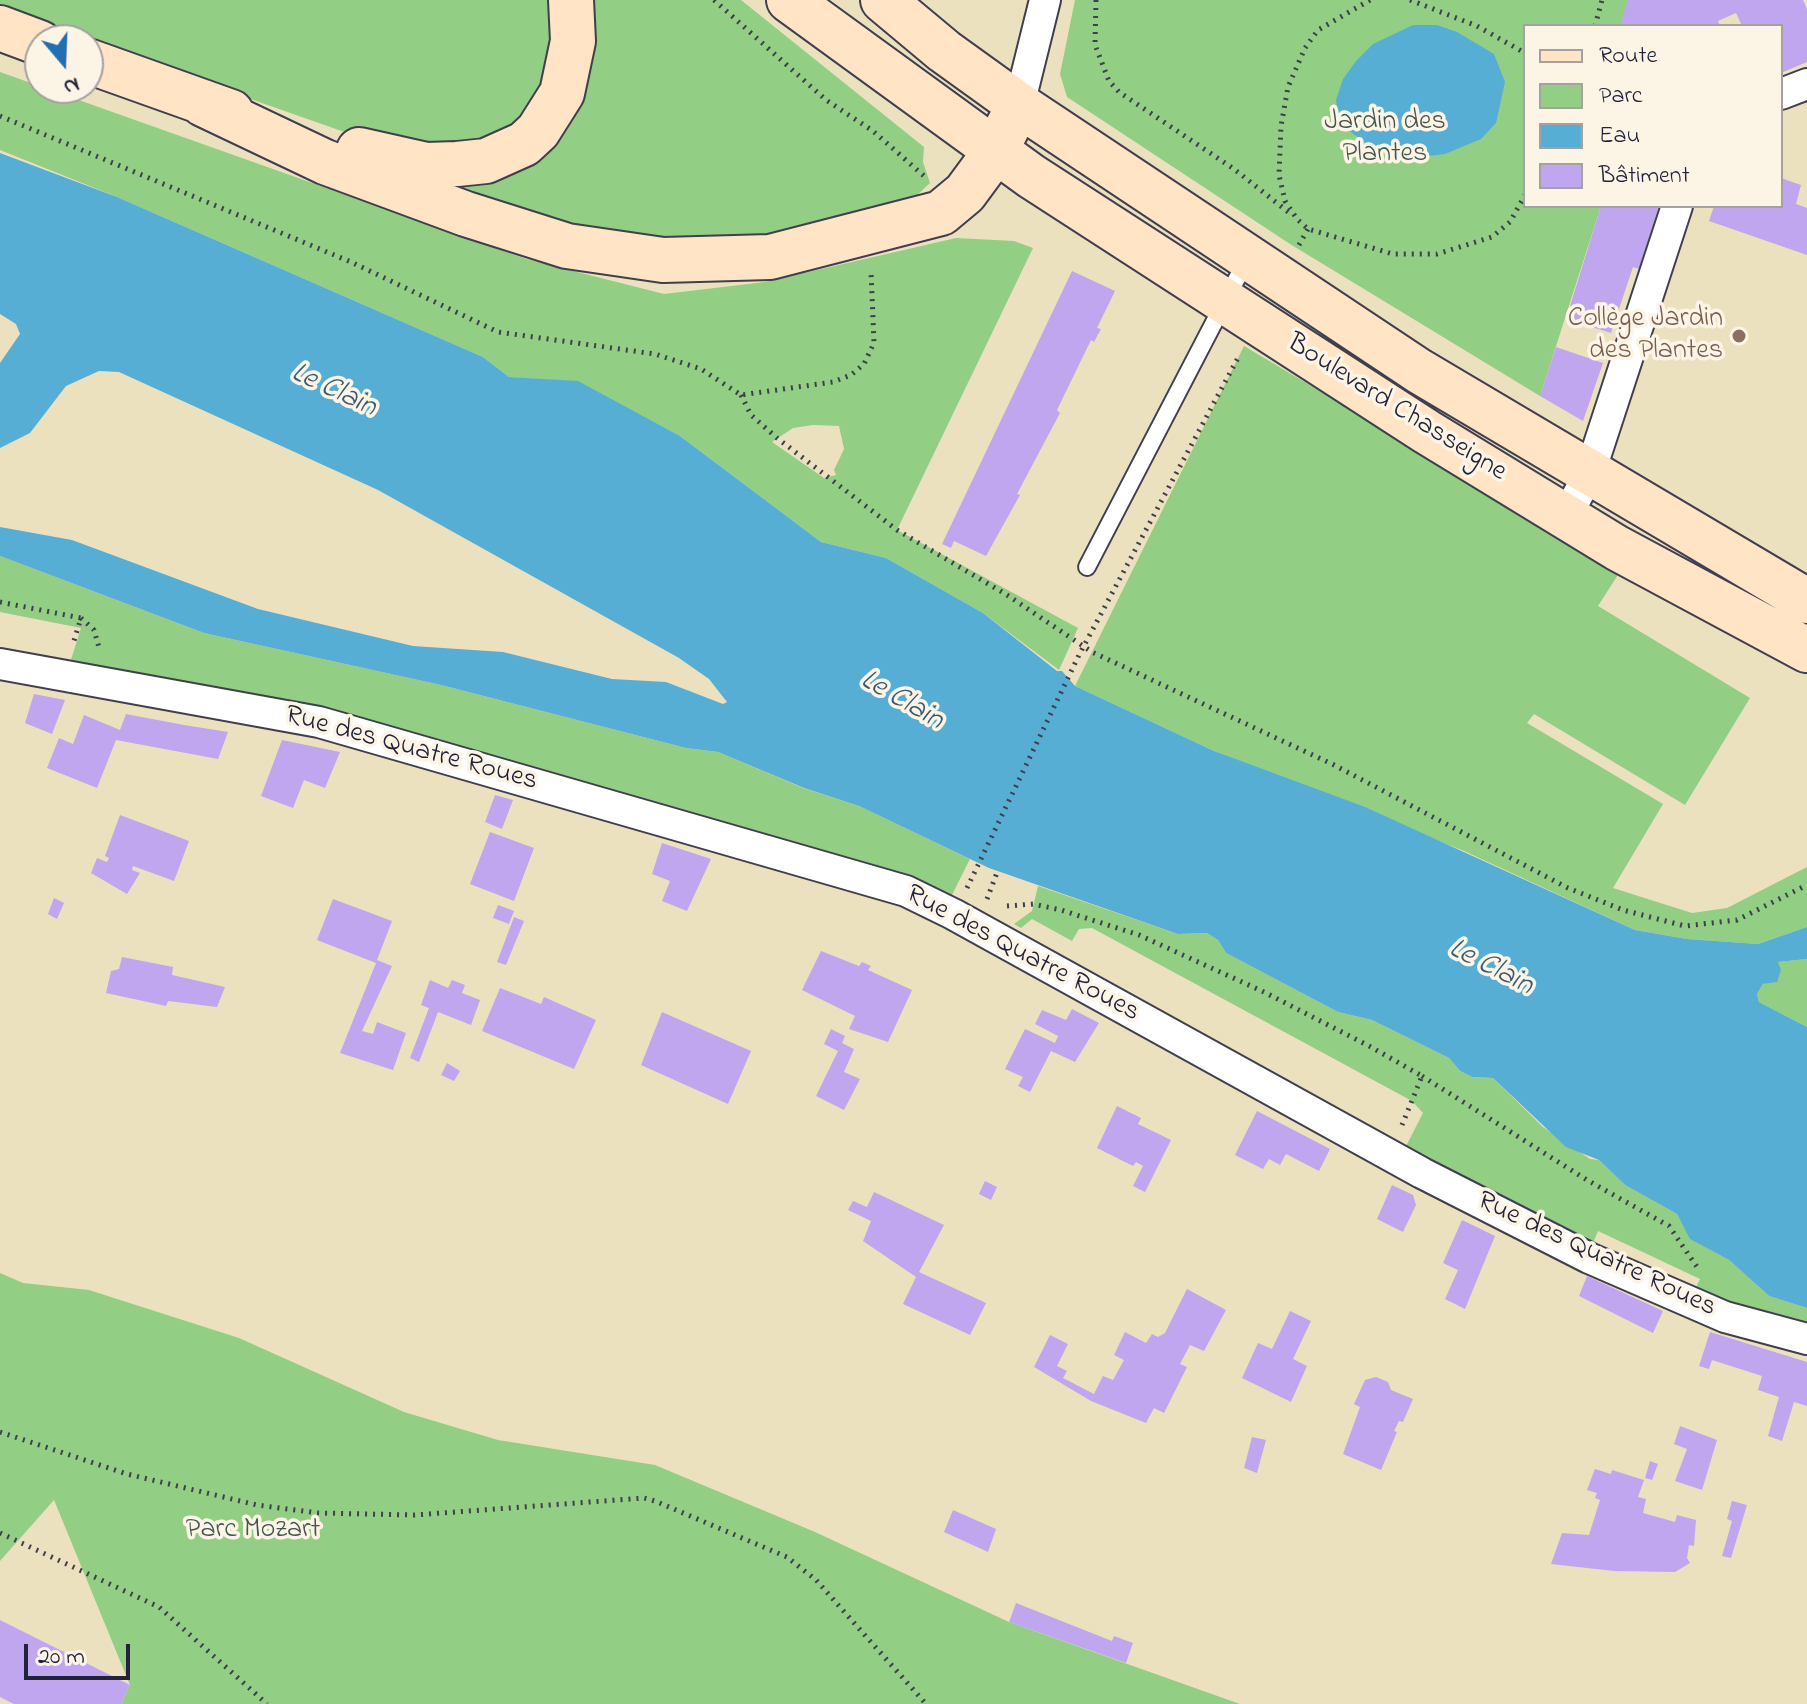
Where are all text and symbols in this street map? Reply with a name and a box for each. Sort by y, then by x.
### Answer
north arrow [24,24,104,104]
legend [1523,24,1783,208]
text: Route [1599,39,1657,74]
text: N [59,67,83,102]
text: Parc [1599,79,1643,114]
park label: Jardin des Plantes [1324,106,1446,172]
text: Eau [1599,119,1640,154]
text: Bâtiment [1599,159,1690,194]
place label: Collège Jardin des Plantes [1568,303,1723,369]
marker: Collège Jardin des Plantes [1730,327,1748,345]
street label: Boulevard Chasseigne [1280,328,1512,490]
water label: Le Clain [285,357,381,427]
water label: Le Clain [853,664,949,740]
street label: Rue des Quatre Roues [281,700,541,800]
street label: Rue des Quatre Roues [899,879,1145,1031]
water label: Le Clain [1442,933,1538,1005]
street label: Rue des Quatre Roues [1471,1186,1721,1326]
park label: Parc Mozart [186,1514,320,1548]
scale bar [28,1628,134,1678]
text: 20 m [38,1640,85,1675]

